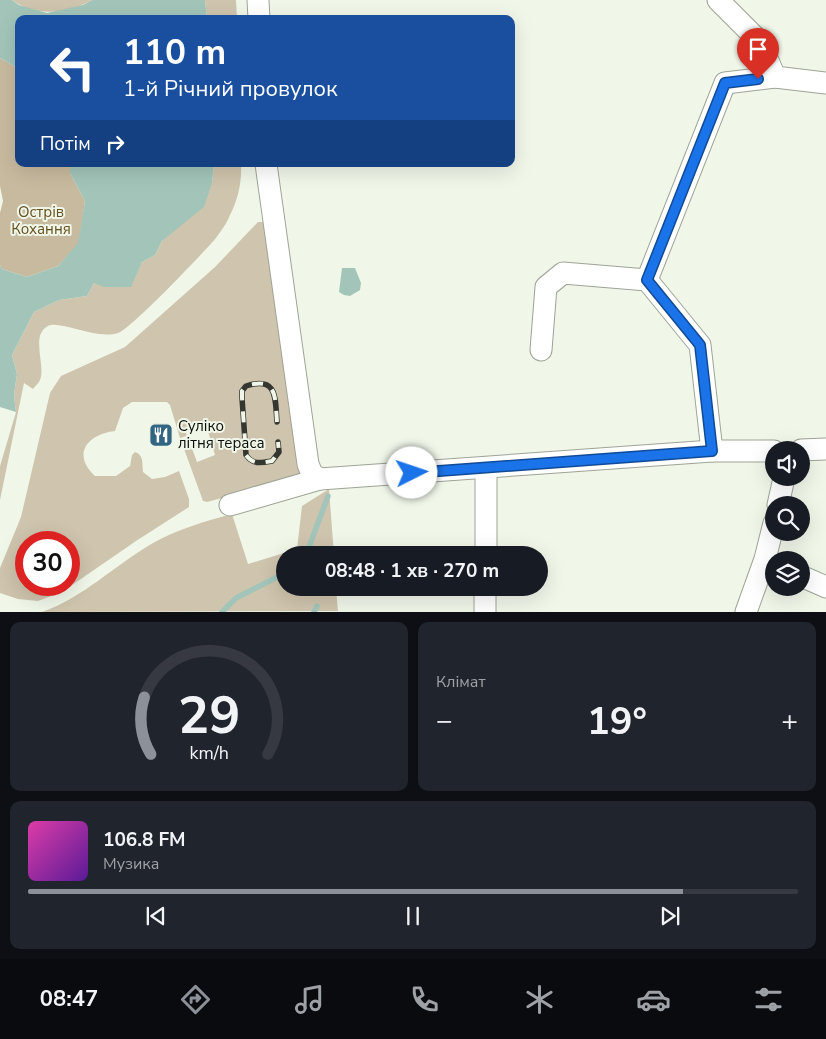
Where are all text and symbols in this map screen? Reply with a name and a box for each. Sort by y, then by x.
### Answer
pin [737,28,779,79]
text: 110 m [123,29,226,76]
icon: left [40,35,105,100]
icon: arrive [744,35,772,63]
text: 1-й Річний провулок [123,74,338,104]
icon: right [101,130,129,158]
text: Потім [40,131,91,157]
park label: Острів Кохання [11,202,71,239]
place label: Суліко літня тераса [178,416,265,453]
restaurant icon: Суліко літня тераса [148,422,174,448]
map controls [765,441,810,596]
button: sound [765,441,810,486]
position arrow [385,446,437,498]
button: search [765,496,810,541]
speed limit sign: 30 [15,531,80,596]
button: layers [765,551,810,596]
text: 08:48 · 1 хв · 270 m [325,558,499,584]
text: Клімат [436,671,486,693]
text: 29 [178,680,240,751]
text: 19° [587,696,647,747]
text: − [436,702,453,740]
text: + [781,702,798,740]
text: km/h [189,741,229,765]
text: 106.8 FM [103,827,186,853]
text: Музика [103,853,159,875]
icon: previous [142,902,170,930]
icon: pause [399,902,427,930]
icon: next [656,902,684,930]
icon: directions [178,982,213,1017]
icon: music [292,982,327,1017]
icon: phone [407,982,442,1017]
icon: climate [522,982,557,1017]
icon: car [636,982,671,1017]
icon: filters [751,982,786,1017]
text: 08:47 [40,984,98,1014]

